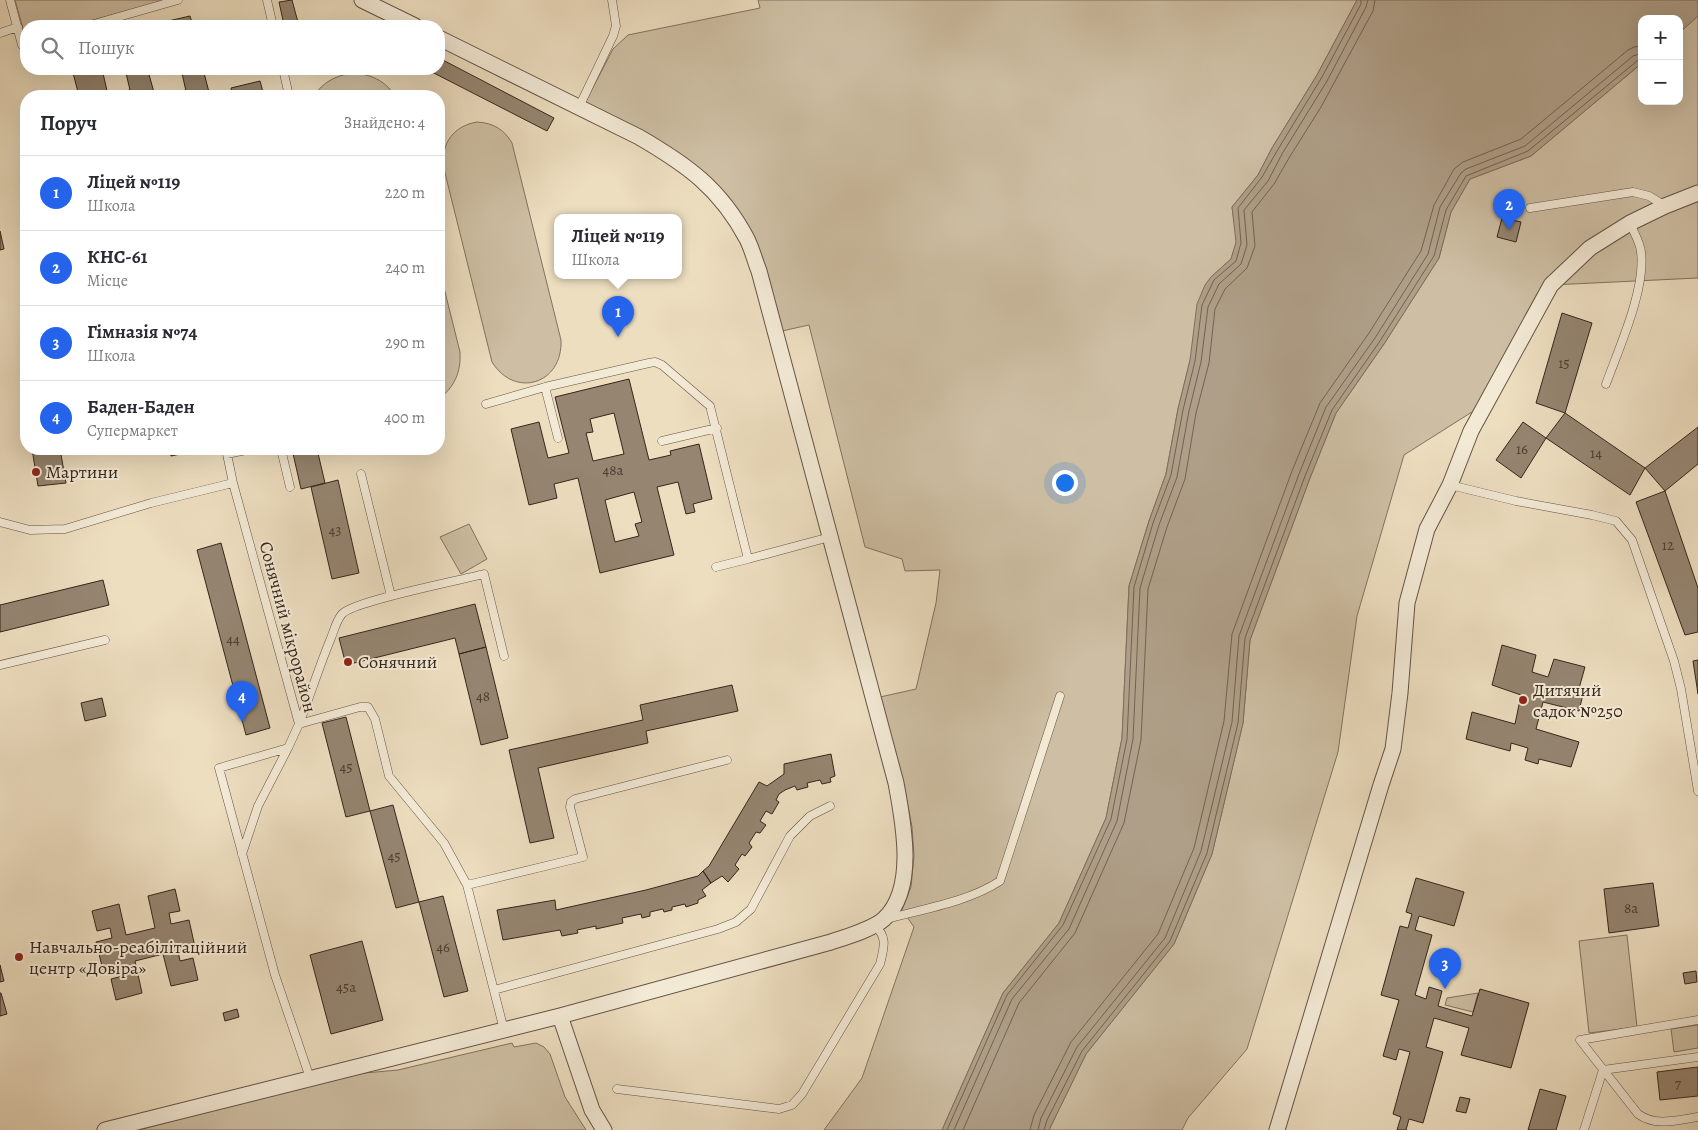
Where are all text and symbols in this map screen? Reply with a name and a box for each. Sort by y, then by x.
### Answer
map controls [1638,15,1683,105]
button: + [1638,15,1683,60]
search box [20,20,445,75]
icon: search [38,34,66,62]
text: Пошук [78,35,135,61]
button: − [1638,60,1683,105]
text: Поруч [40,109,97,137]
text: Знайдено: 4 [344,112,425,134]
text: Ліцей №119 [87,169,180,195]
text: 1 [53,182,59,204]
text: 220 m [385,182,425,204]
pin: 2 [1493,189,1525,230]
text: Школа [87,195,135,217]
popup [554,214,682,279]
text: Ліцей №119 [571,223,665,249]
text: КНС-61 [87,244,148,270]
text: Школа [571,249,620,271]
text: 2 [52,257,60,279]
text: 240 m [385,257,425,279]
text: Місце [87,270,128,292]
pin: 1 [602,296,634,337]
text: Гімназія №74 [87,319,197,345]
text: 3 [53,332,59,354]
text: 290 m [385,332,425,354]
text: Школа [87,345,135,367]
house number: 15 [1558,353,1570,373]
text: Баден-Баден [87,394,195,420]
text: 4 [52,407,60,429]
text: 400 m [384,407,425,429]
text: Супермаркет [87,420,178,442]
house number: 16 [1516,439,1528,459]
house number: 14 [1590,443,1602,463]
place label: Мартини [46,460,118,484]
house number: 48а [603,460,624,480]
marker: Мартини [30,466,42,478]
your location [1052,470,1078,496]
house number: 43 [328,520,342,540]
house number: 12 [1662,535,1674,555]
street label: Сонячний мікрорайон [254,539,322,715]
house number: 44 [226,629,240,649]
place label: Сонячний [358,650,437,674]
marker: Сонячний [342,656,354,668]
place label: Дитячий садок №250 [1533,678,1623,723]
pin: 4 [226,681,258,722]
house number: 48 [476,686,490,706]
marker: Дитячий садок №250 [1517,694,1529,706]
house number: 45 [339,757,353,777]
house number: 45 [387,846,401,866]
house number: 8а [1624,898,1638,918]
place label: Навчально-реабілітаційний центр «Довіра» [29,935,247,980]
house number: 46 [436,937,450,957]
pin: 3 [1429,948,1461,989]
marker: Навчально-реабілітаційний центр «Довіра» [13,951,25,963]
house number: 45а [336,977,356,997]
house number: 7 [1675,1074,1682,1094]

